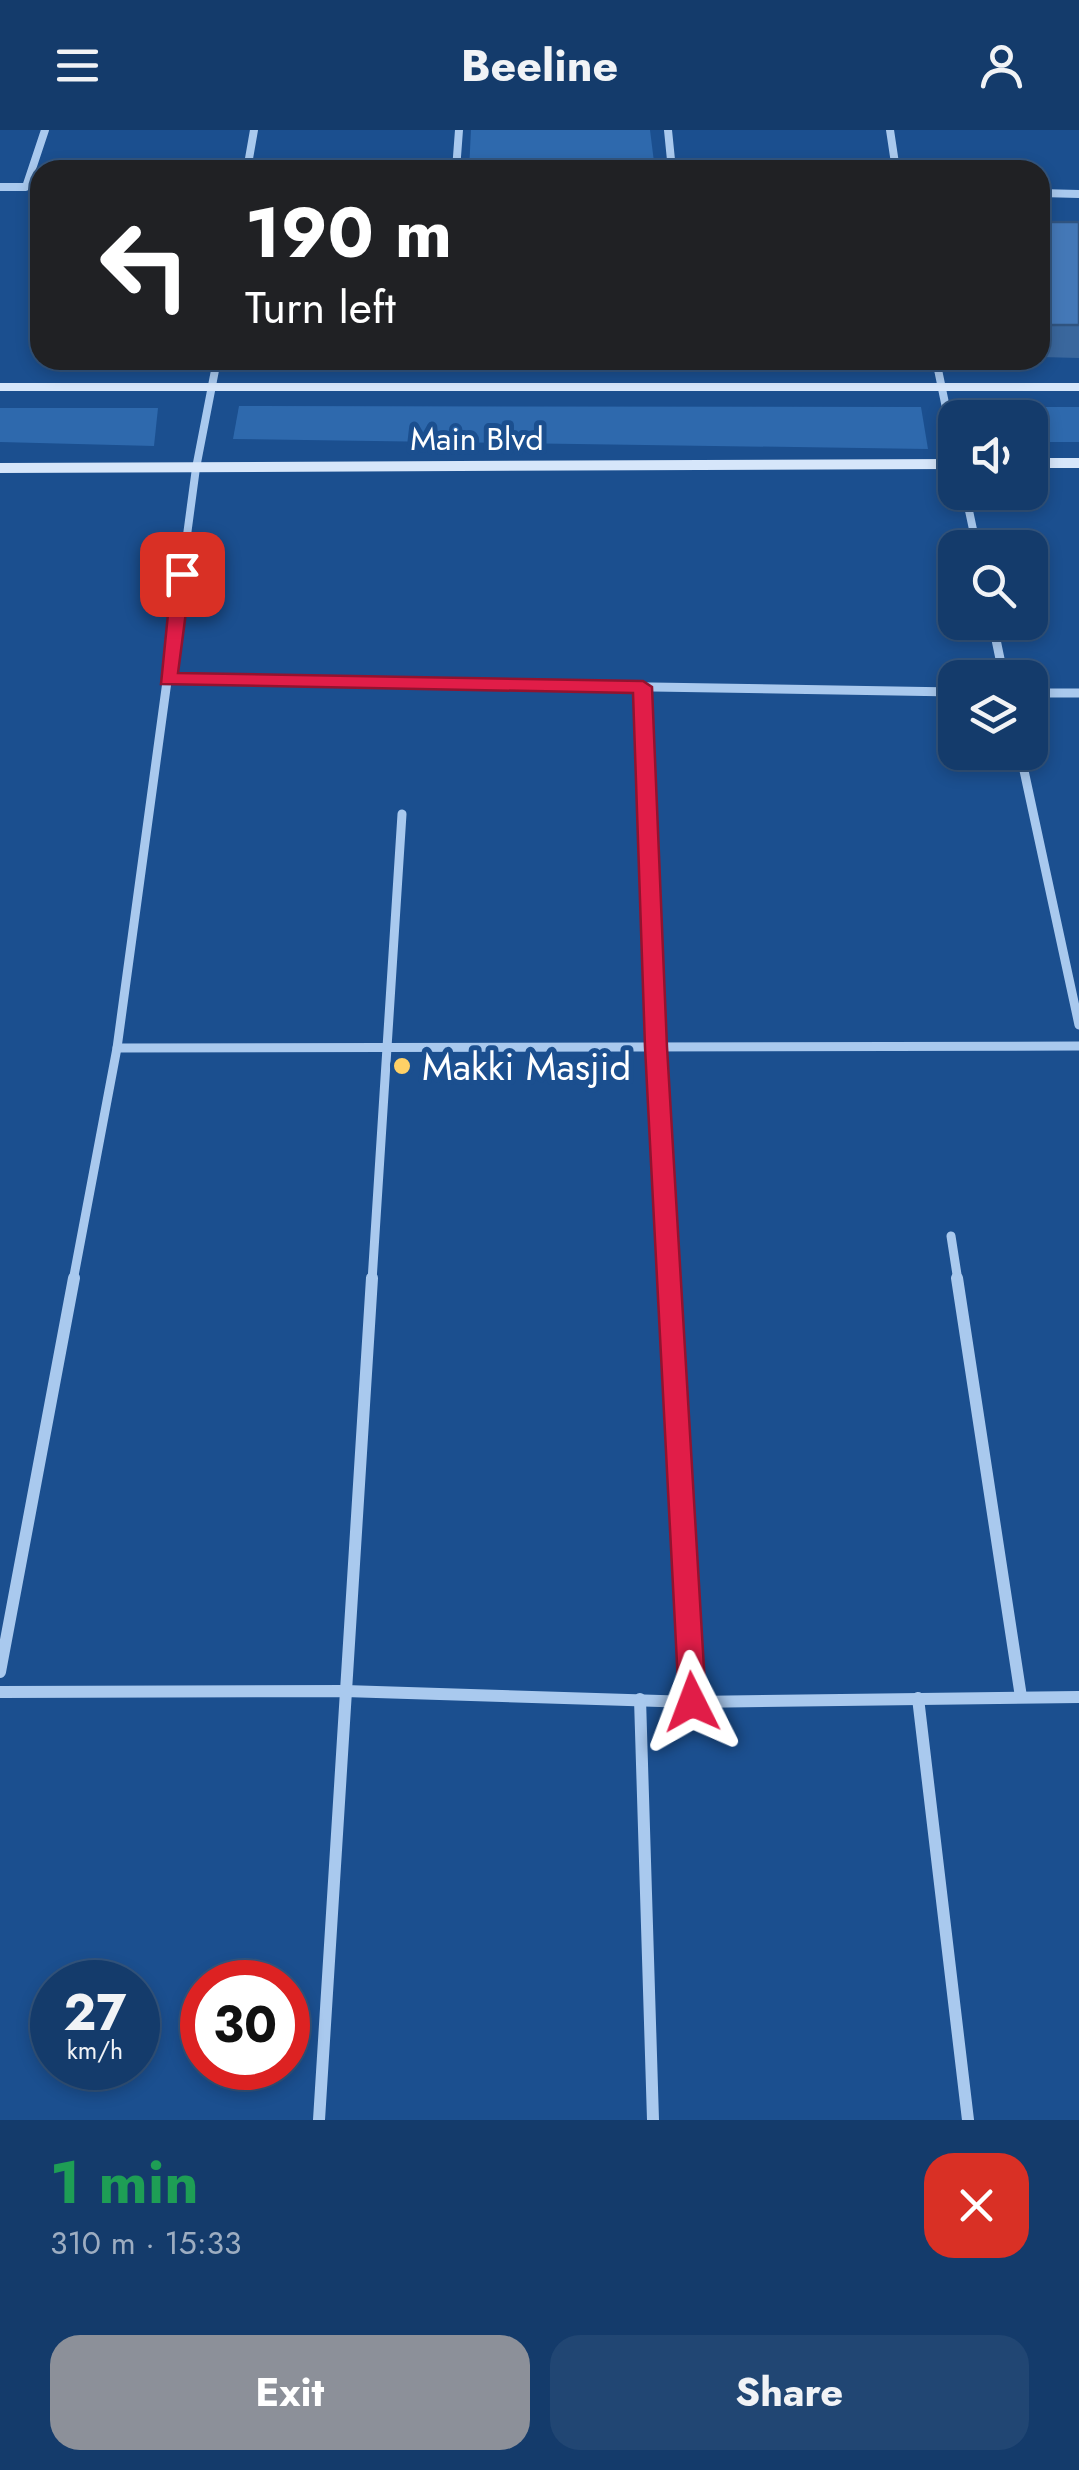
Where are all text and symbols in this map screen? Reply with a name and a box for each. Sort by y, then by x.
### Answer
text: Beeline [461,33,618,98]
icon: menu [50,38,105,93]
icon: person [974,38,1029,93]
text: 190 m [245,182,452,283]
icon: left [80,200,210,330]
text: Turn left [245,275,396,340]
map controls [938,400,1048,770]
button: sound [938,400,1048,510]
street label: Main Blvd [410,416,544,462]
button: search [938,530,1048,640]
pin [140,532,225,617]
icon: arrive [155,547,210,602]
button: layers [938,660,1048,770]
place label: Makki Masjid [422,1039,631,1094]
marker: Makki Masjid [391,1055,413,1077]
position arrow [640,1650,744,1754]
speed limit sign: 30 [180,1960,310,2090]
text: 27 [64,1976,126,2049]
text: km/h [67,2032,123,2068]
text: 1 min [50,2139,199,2226]
button: close [924,2153,1029,2258]
text: 310 m · 15:33 [50,2220,241,2266]
button: Exit [50,2335,530,2450]
button: Share [550,2335,1029,2450]

